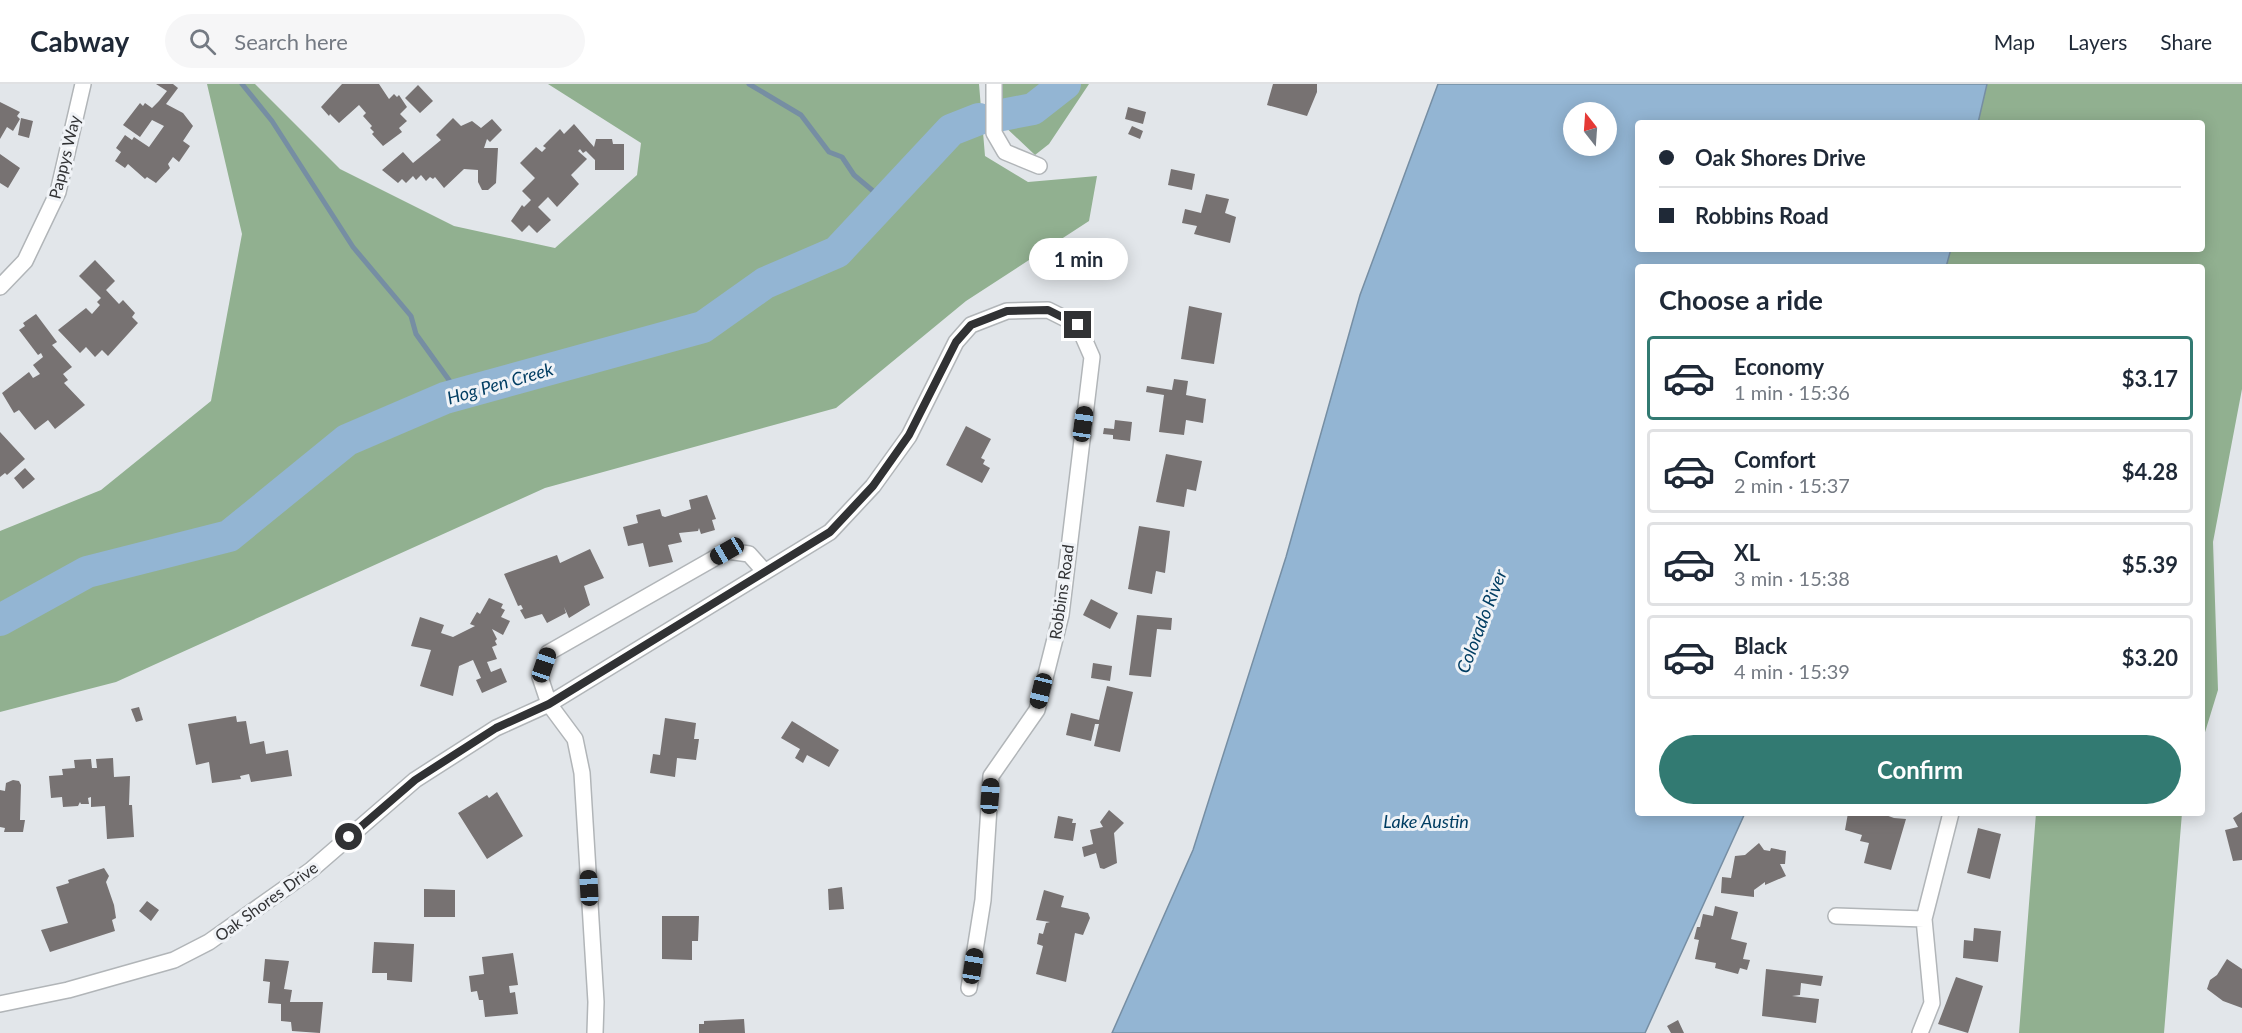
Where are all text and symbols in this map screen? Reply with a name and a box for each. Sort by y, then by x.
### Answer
search box [165,14,585,68]
text: Cabway [30,24,129,58]
icon: search [186,25,219,58]
text: Search here [234,28,348,55]
text: Map [1994,29,2035,54]
text: Layers [2068,29,2127,54]
text: Share [2160,29,2212,54]
north arrow [1563,102,1617,156]
map controls [1563,102,1617,156]
street label: Pappys Way [44,112,84,201]
text: Oak Shores Drive [1695,144,1866,171]
text: Robbins Road [1695,202,1829,229]
callout: 1 min [1028,238,1128,280]
text: 1 min [1054,247,1103,271]
text: Choose a ride [1659,283,1823,316]
route end [1064,311,1091,338]
icon: car [1662,351,1716,405]
text: Economy [1734,353,1824,380]
water label: Hog Pen Creek [444,357,556,409]
text: $3.17 [2122,365,2178,392]
text: 1 min · 15:36 [1734,380,1850,404]
car [1072,405,1094,443]
icon: car [1662,444,1716,498]
text: Comfort [1734,446,1816,473]
text: $4.28 [2122,458,2178,485]
text: 2 min · 15:37 [1734,473,1850,497]
car [707,534,747,568]
icon: car [1662,537,1716,591]
text: XL [1734,539,1760,566]
street label: Robbins Road [1045,543,1077,641]
text: $5.39 [2122,551,2178,578]
water label: Colorado River [1451,565,1511,676]
text: 3 min · 15:38 [1734,566,1850,590]
icon: car [1662,630,1716,684]
text: Black [1734,632,1787,659]
text: $3.20 [2122,644,2178,671]
car [530,645,558,685]
text: 4 min · 15:39 [1734,659,1850,683]
car [1028,671,1054,711]
button: Confirm [1659,735,2181,804]
car [980,777,1000,815]
water label: Lake Austin [1383,810,1469,832]
route start [335,823,362,850]
street label: Oak Shores Drive [211,857,321,945]
car [579,870,599,906]
car [961,947,985,985]

